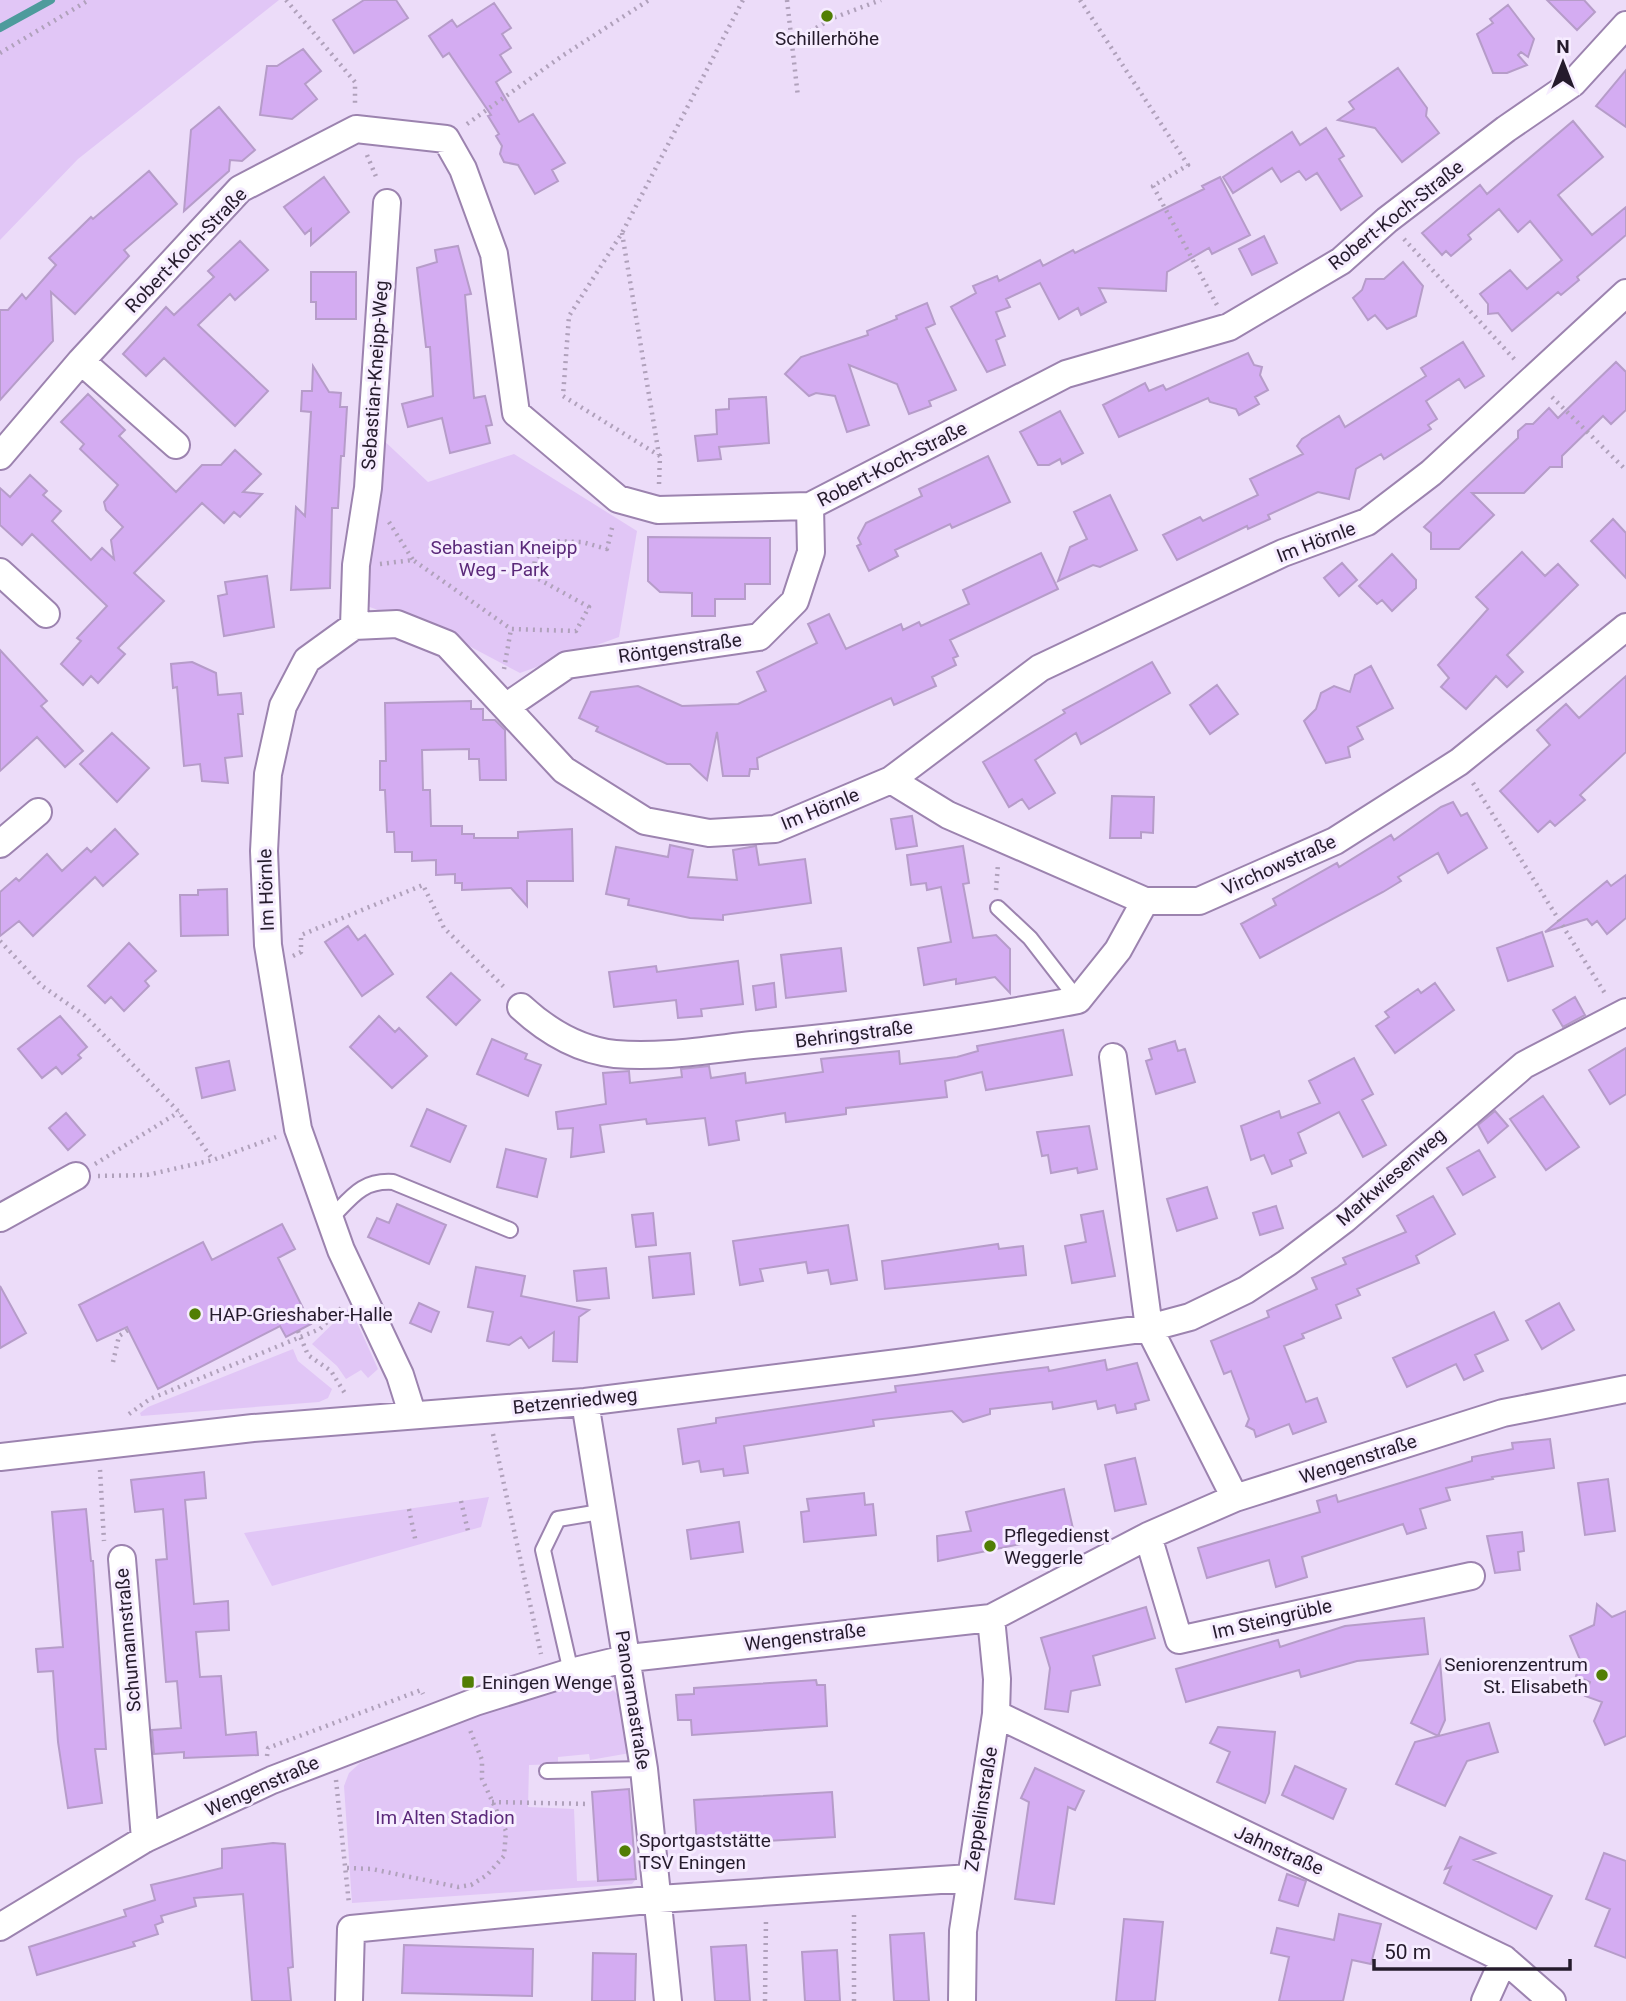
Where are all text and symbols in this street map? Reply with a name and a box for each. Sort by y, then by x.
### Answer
marker: Schillerhöhe [819,8,835,24]
place label: Schillerhöhe [775,27,879,50]
north arrow [1528,28,1598,98]
text: N [1556,35,1570,58]
street label: Robert-Koch-Straße [1324,155,1468,275]
street label: Robert-Koch-Straße [120,183,252,317]
street label: Sebastian-Kneipp-Weg [357,279,393,471]
street label: Robert-Koch-Straße [813,416,971,512]
street label: Im Hörnle [1273,516,1359,568]
park label: Sebastian Kneipp Weg - Park [431,536,577,581]
street label: Röntgenstraße [617,628,743,668]
street label: Im Hörnle [777,783,863,835]
street label: Virchowstraße [1218,830,1340,900]
street label: Im Hörnle [253,848,279,932]
street label: Behringstraße [794,1015,914,1053]
street label: Markwiesenweg [1332,1123,1450,1231]
place label: HAP-Grieshaber-Halle [209,1303,393,1326]
marker: HAP-Grieshaber-Halle [187,1306,203,1322]
street label: Betzenriedweg [512,1383,638,1419]
street label: Wengenstraße [1296,1429,1420,1489]
place label: Pflegedienst Weggerle [1004,1524,1110,1569]
marker: Pflegedienst Weggerle [982,1538,998,1554]
street label: Schumannstraße [110,1567,146,1713]
street label: Im Steingrüble [1210,1594,1334,1644]
street label: Wengenstraße [743,1618,867,1656]
street label: Panoramastraße [611,1629,655,1771]
place label: Seniorenzentrum St. Elisabeth [1444,1653,1588,1698]
marker: Seniorenzentrum St. Elisabeth [1594,1667,1610,1683]
place label: Eningen Wenge [482,1671,612,1694]
marker: Eningen Wenge [460,1674,476,1690]
street label: Zeppelinstraße [960,1745,1002,1873]
street label: Wengenstraße [202,1751,322,1821]
park label: Im Alten Stadion [375,1806,515,1829]
street label: Jahnstraße [1231,1820,1327,1880]
place label: Sportgaststätte TSV Eningen [639,1829,771,1874]
marker: Sportgaststätte TSV Eningen [617,1843,633,1859]
scale bar [1374,1927,1570,1971]
text: 50 m [1384,1940,1431,1964]

